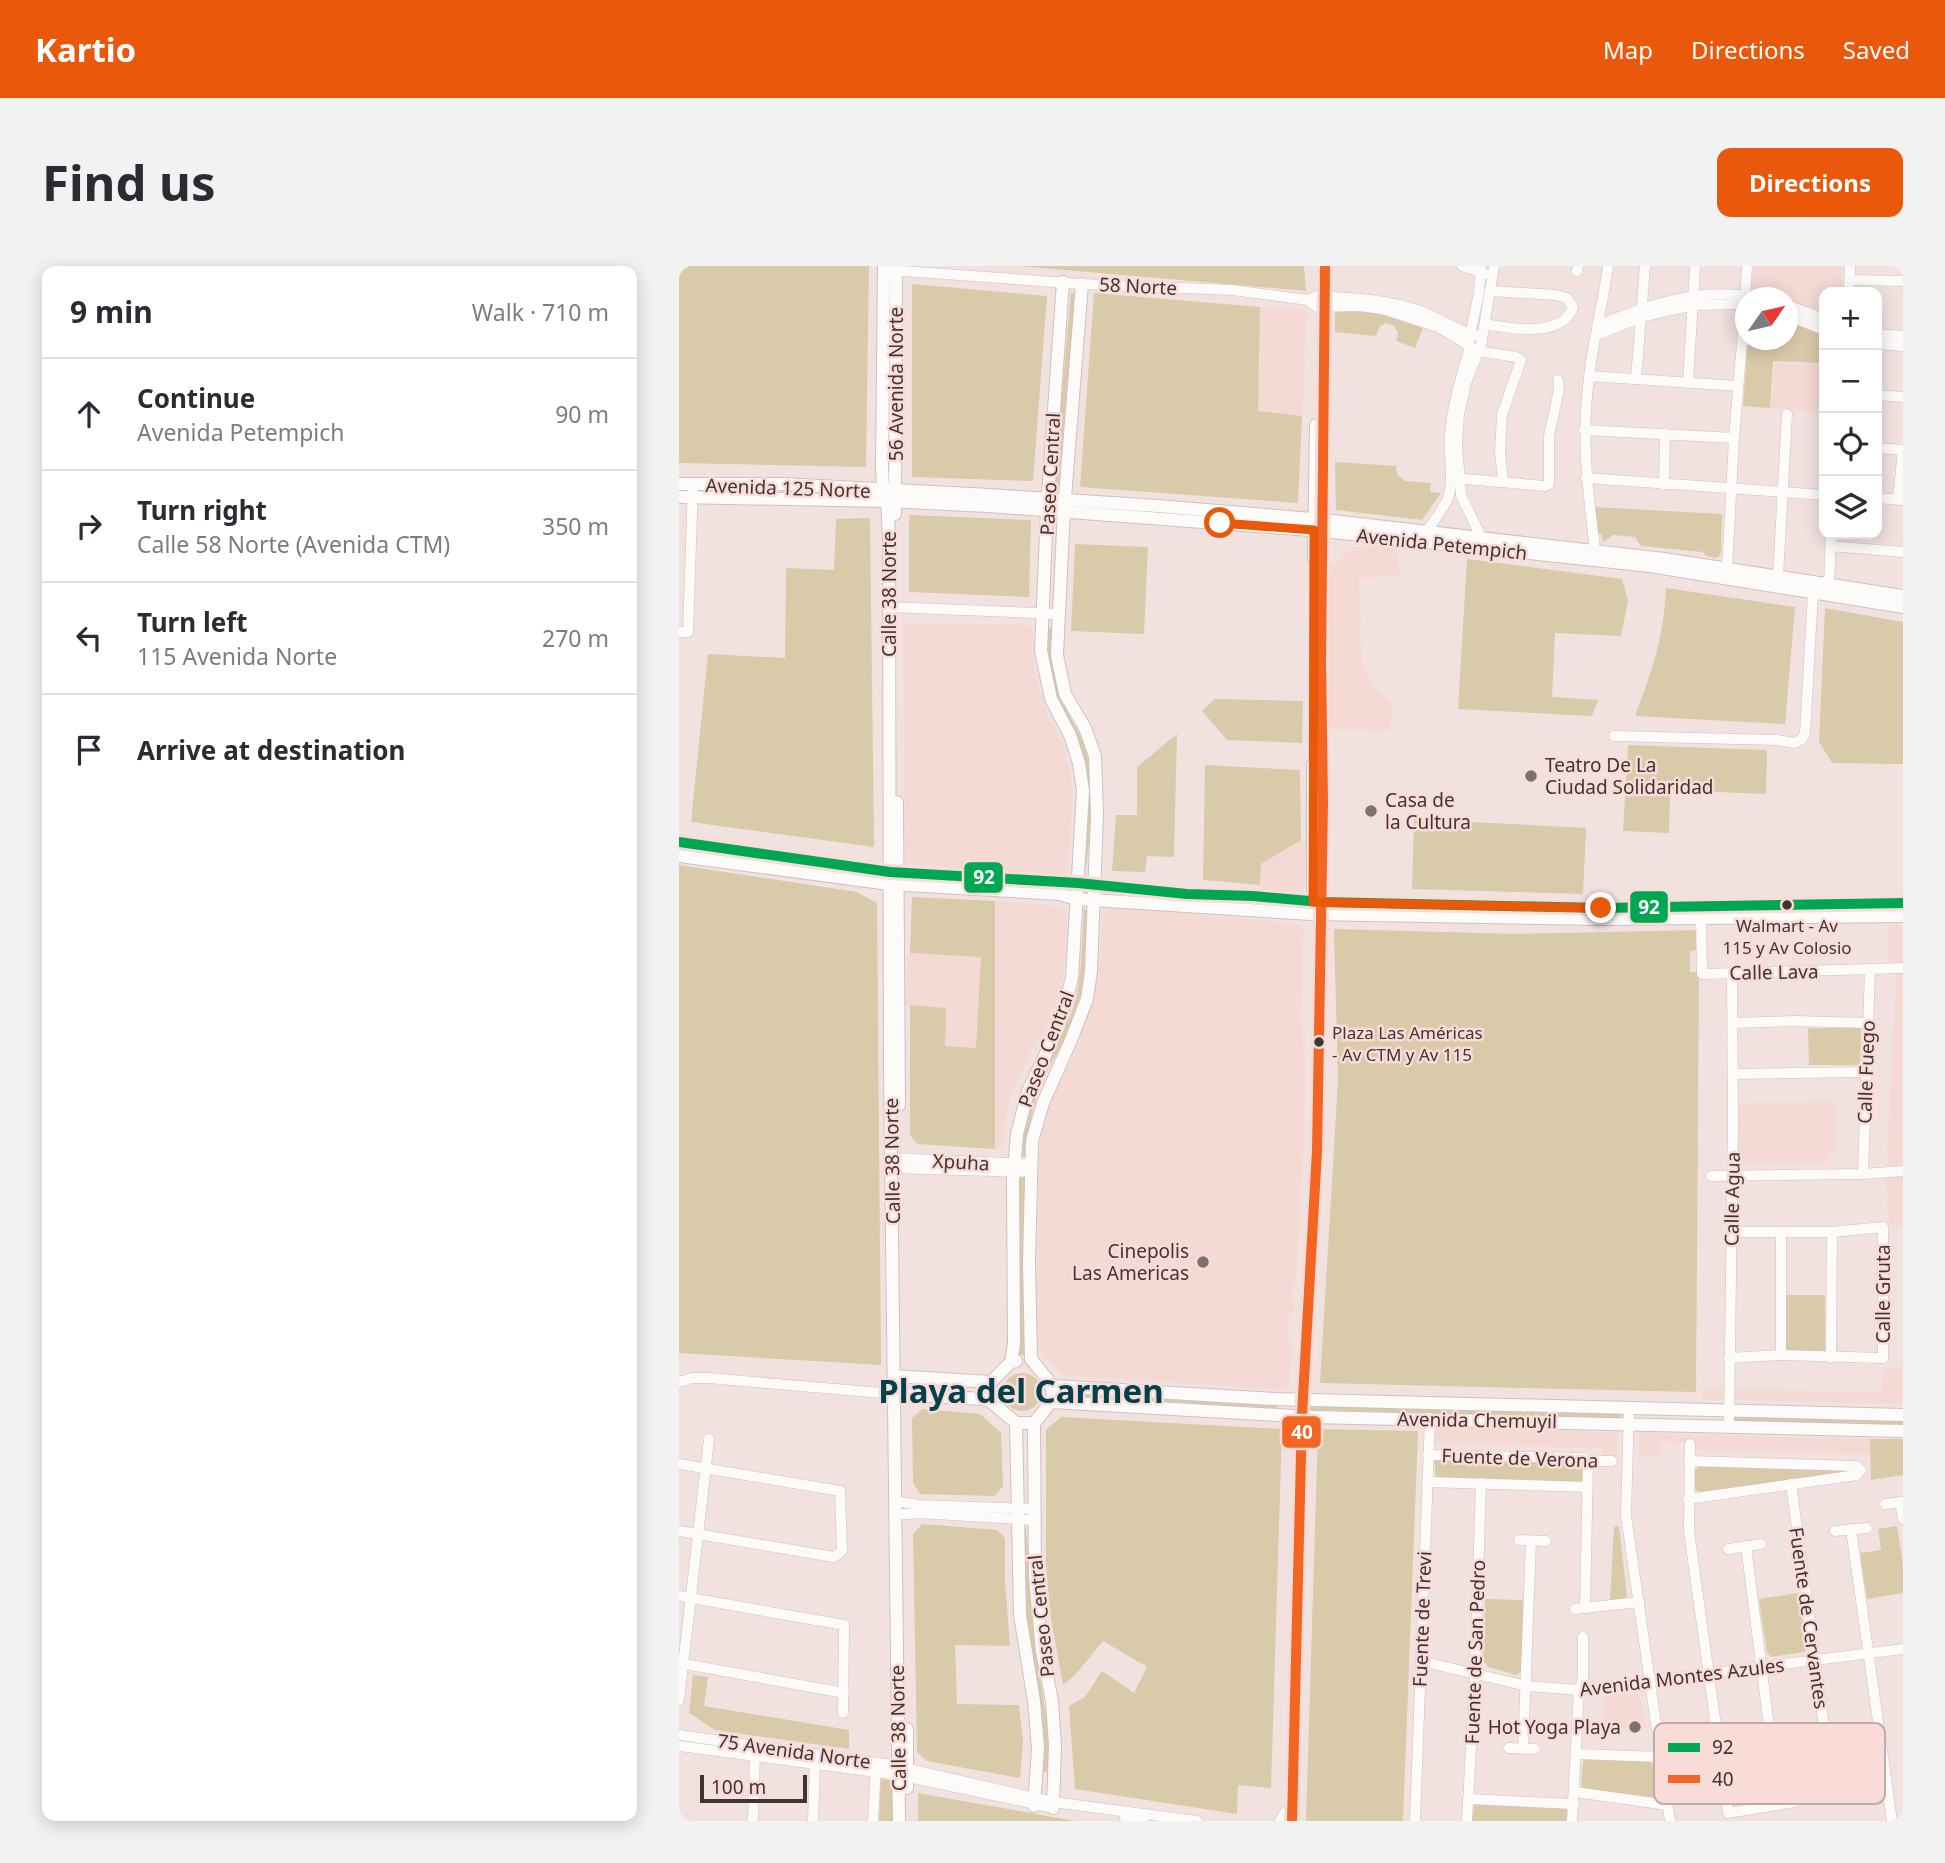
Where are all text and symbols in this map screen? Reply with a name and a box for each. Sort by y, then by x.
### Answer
text: Kartio [35,27,136,72]
text: Map [1603,33,1653,66]
text: Directions [1691,33,1805,66]
text: Saved [1843,33,1910,66]
button: Directions [1717,148,1903,217]
text: Find us [42,149,216,215]
street label: 58 Norte [1098,271,1178,301]
north arrow [1735,287,1798,350]
map controls [1819,287,1882,539]
button: + [1819,287,1882,350]
text: 9 min [70,291,153,332]
text: Walk · 710 m [472,296,609,328]
street label: 56 Avenida Norte [883,307,909,461]
button: − [1819,350,1882,413]
text: Continue [137,380,255,416]
icon: ahead [70,395,108,433]
text: 90 m [555,398,609,430]
street label: Paseo Central [1034,412,1066,536]
button: locate [1819,413,1882,476]
text: Avenida Petempich [137,416,345,448]
street label: Avenida 125 Norte [705,472,871,504]
button: layers [1819,476,1882,539]
text: Turn right [137,492,267,528]
icon: right [70,507,108,545]
route start [1204,507,1235,538]
text: 350 m [542,510,609,542]
street label: Avenida Petempich [1355,522,1529,566]
text: Calle 58 Norte (Avenida CTM) [137,528,450,560]
street label: Calle 38 Norte [876,531,902,657]
text: Turn left [137,604,248,640]
icon: left [70,619,108,657]
text: 270 m [542,622,609,654]
text: 115 Avenida Norte [137,640,337,672]
icon: arrive [70,731,108,769]
text: Arrive at destination [137,732,406,768]
place label: Teatro De La Ciudad Solidaridad [1545,752,1713,800]
marker: Teatro De La Ciudad Solidaridad [1523,768,1539,784]
place label: Casa de la Cultura [1385,787,1471,835]
marker: Casa de la Cultura [1363,803,1379,819]
line badge: 92 [963,861,1004,894]
text: 92 [973,864,995,890]
line badge: 92 [1629,890,1669,924]
route end [1585,892,1616,923]
text: 92 [1638,894,1660,920]
marker: Walmart - Av 115 y Av Colosio [1780,898,1794,912]
place label: Walmart - Av 115 y Av Colosio [1722,914,1852,959]
street label: Calle Lava [1729,958,1819,986]
street label: Paseo Central [1012,987,1080,1111]
street label: Calle Fuego [1851,1020,1881,1124]
place label: Plaza Las Américas - Av CTM y Av 115 [1332,1021,1483,1066]
marker: Plaza Las Américas - Av CTM y Av 115 [1312,1035,1326,1049]
street label: Calle 38 Norte [878,1098,906,1224]
street label: Xpuha [932,1148,990,1176]
street label: Calle Agua [1718,1152,1746,1246]
place label: Cinepolis Las Americas [1072,1238,1189,1286]
street label: Calle Gruta [1870,1244,1896,1344]
marker: Cinepolis Las Americas [1195,1254,1211,1270]
district label: Playa del Carmen [878,1368,1164,1413]
street label: Avenida Chemuyil [1397,1406,1557,1434]
line badge: 40 [1281,1415,1322,1449]
text: 40 [1291,1419,1313,1445]
street label: Fuente de Verona [1441,1442,1599,1474]
street label: Fuente de Cervantes [1783,1525,1835,1711]
street label: Fuente de Trevi [1407,1551,1437,1687]
street label: Paseo Central [1022,1554,1060,1678]
street label: Fuente de San Pedro [1459,1559,1491,1745]
street label: Avenida Montes Azules [1578,1652,1786,1702]
street label: Calle 38 Norte [884,1665,912,1791]
place label: Hot Yoga Playa [1488,1714,1621,1740]
marker: Hot Yoga Playa [1627,1719,1643,1735]
legend [1654,1723,1885,1804]
street label: 75 Avenida Norte [716,1727,872,1775]
text: 92 [1712,1734,1734,1760]
text: 40 [1712,1766,1734,1792]
scale bar [700,1772,807,1804]
text: 100 m [711,1774,766,1800]

